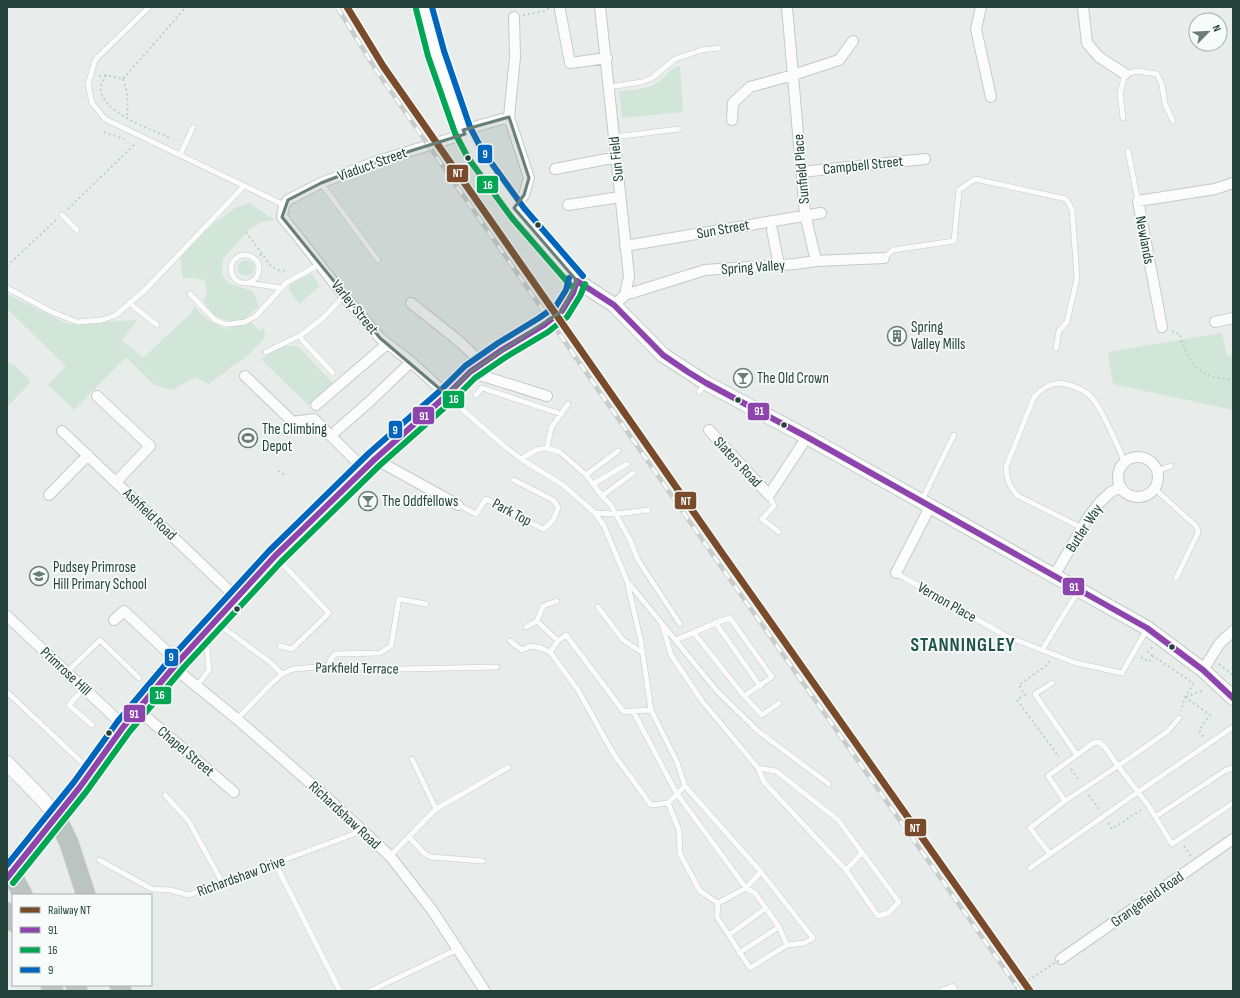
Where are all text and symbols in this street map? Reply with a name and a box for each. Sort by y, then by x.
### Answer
north arrow [1188,12,1228,52]
text: N [1210,23,1224,34]
street label: Sunfield Place [789,133,814,205]
street label: Sun Field [605,135,628,182]
street label: Viaduct Street [335,143,410,186]
line badge: 9 [477,144,493,164]
text: 9 [482,148,488,161]
street label: Campbell Street [822,152,904,179]
unlabelled marker [463,153,473,163]
line badge: NT [446,164,469,183]
text: NT [453,167,464,180]
line badge: 16 [476,175,499,194]
text: 16 [483,179,493,192]
street label: Newlands [1131,214,1158,266]
street label: Sun Street [695,215,751,243]
unlabelled marker [533,220,543,230]
street label: Spring Valley [721,256,786,279]
street label: Varley Street [327,276,383,339]
place label: Spring Valley Mills [911,318,965,354]
building icon: Spring Valley Mills [886,325,908,347]
bar icon: The Old Crown [732,367,754,389]
place label: The Old Crown [757,369,829,388]
line badge: 16 [442,390,465,409]
text: 16 [449,393,459,406]
unlabelled marker [733,395,743,405]
line badge: 91 [747,402,770,421]
text: 91 [754,405,764,418]
line badge: 91 [412,406,435,425]
text: 91 [419,410,429,423]
place label: The Climbing Depot [262,420,327,456]
line badge: 9 [388,420,403,439]
unlabelled marker [779,420,789,430]
text: 9 [392,424,398,437]
sports icon: The Climbing Depot [237,427,259,449]
street label: Slaters Road [709,433,766,492]
street label: Ashfield Road [118,483,180,545]
bar icon: The Oddfellows [357,490,379,512]
line badge: NT [674,491,697,510]
place label: The Oddfellows [382,492,458,511]
street label: Park Top [489,494,535,531]
text: NT [681,495,692,508]
street label: Butler Way [1062,500,1107,556]
place label: Pudsey Primrose Hill Primary School [53,558,147,594]
school or university icon: Pudsey Primrose Hill Primary School [28,565,50,587]
line badge: 91 [1062,577,1085,596]
street label: Vernon Place [914,578,980,627]
text: 91 [1069,581,1079,594]
unlabelled marker [232,604,242,614]
district label: STANNINGLEY [910,634,1016,657]
unlabelled marker [1167,642,1177,652]
street label: Primrose Hill [36,643,95,700]
line badge: 9 [164,648,179,667]
text: 9 [168,651,174,664]
street label: Parkfield Terrace [315,658,399,679]
line badge: 16 [149,686,172,705]
text: 16 [155,689,165,702]
line badge: 91 [123,704,146,723]
text: 91 [129,708,139,721]
street label: Chapel Street [153,722,218,781]
unlabelled marker [104,728,114,738]
street label: Richardshaw Road [305,777,385,854]
line badge: NT [904,818,927,837]
text: NT [910,822,921,835]
street label: Richardshaw Drive [194,852,288,901]
street label: Grangefield Road [1107,867,1187,931]
legend [12,894,152,986]
text: Railway NT [48,903,91,918]
text: 91 [48,923,58,938]
text: 16 [48,943,57,958]
text: 9 [48,963,53,978]

